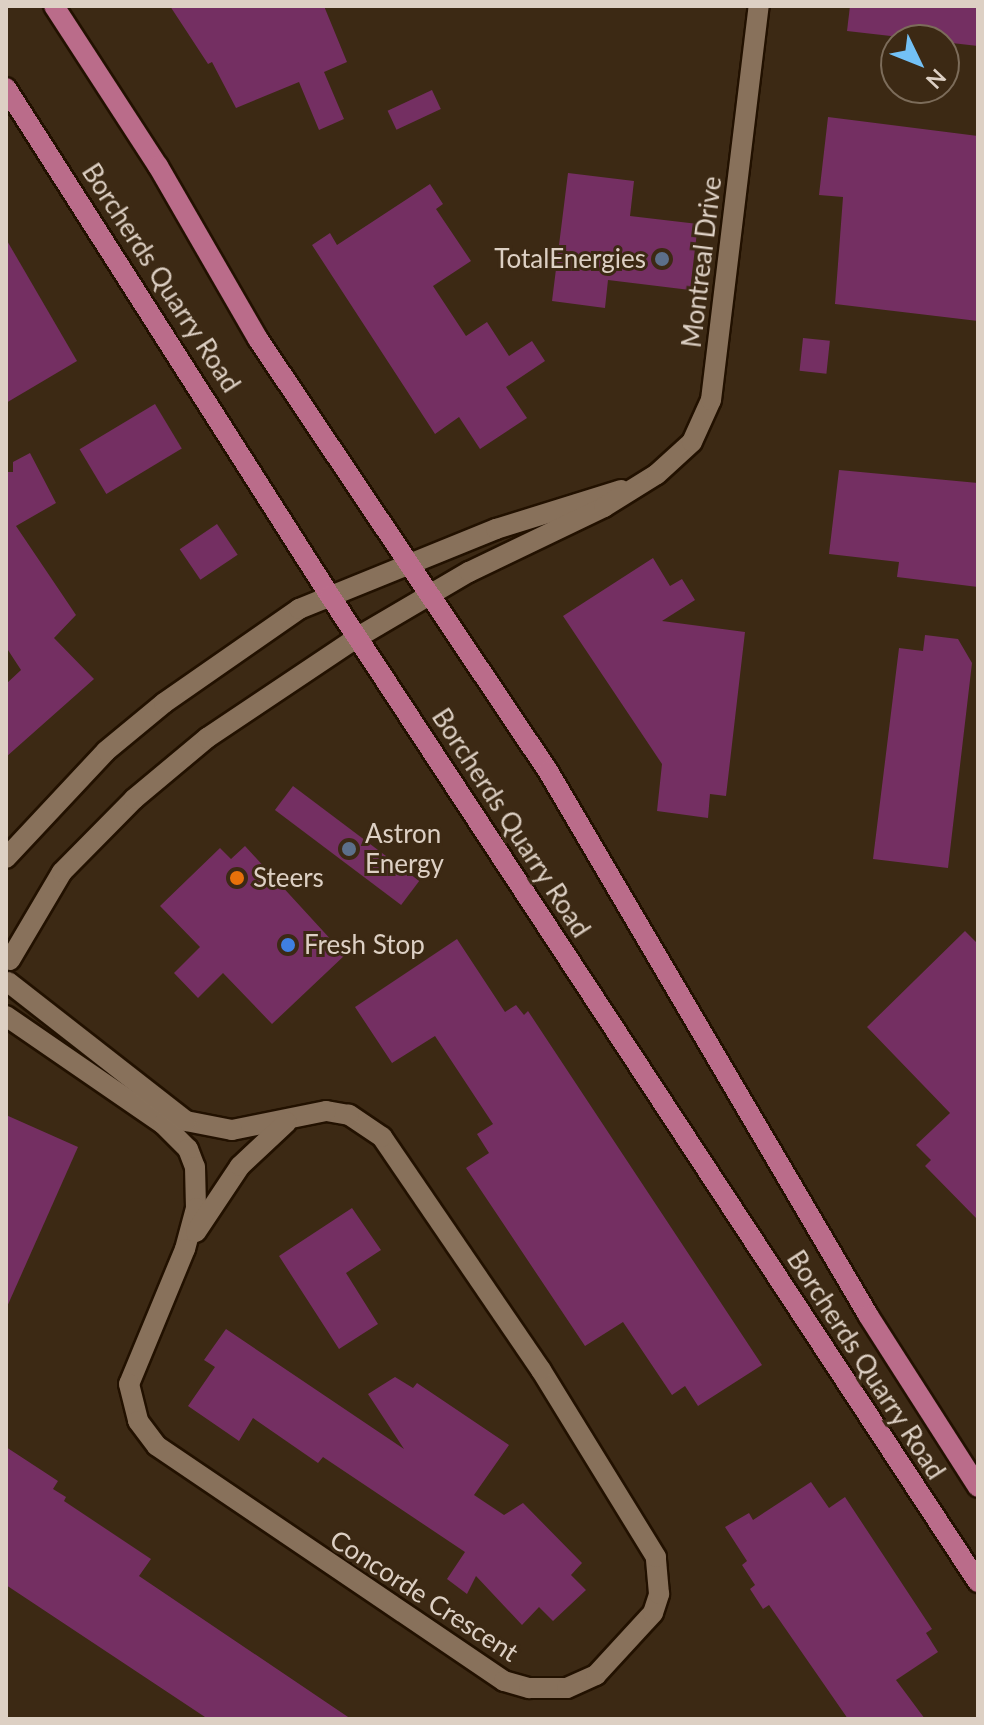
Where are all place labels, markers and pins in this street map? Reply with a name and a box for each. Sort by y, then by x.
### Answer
place label: TotalEnergies [494,243,646,275]
marker: TotalEnergies [653,250,671,268]
place label: Astron Energy [365,818,444,880]
marker: Astron Energy [340,840,358,858]
place label: Steers [253,862,324,894]
marker: Steers [228,869,246,887]
place label: Fresh Stop [304,929,425,961]
marker: Fresh Stop [279,936,297,954]

